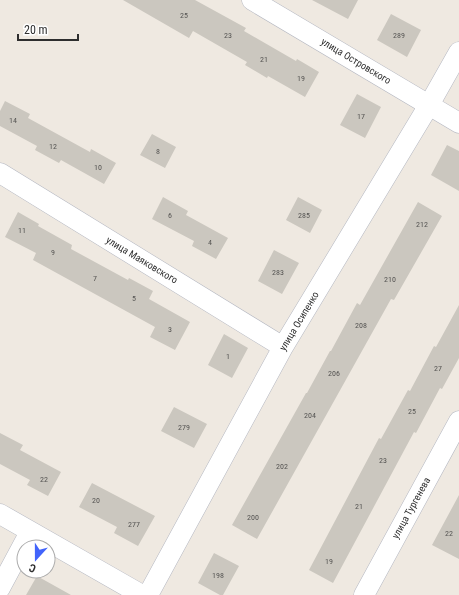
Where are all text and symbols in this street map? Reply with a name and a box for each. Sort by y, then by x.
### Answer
house number: 25 [180,11,188,20]
scale bar [18,16,78,42]
text: 20 m [24,23,48,37]
house number: 23 [224,31,232,40]
house number: 289 [393,31,405,40]
street label: улица Островского [319,36,393,86]
house number: 21 [260,55,268,64]
house number: 19 [297,74,305,83]
house number: 17 [357,112,365,121]
house number: 14 [9,116,17,125]
house number: 12 [49,142,57,151]
house number: 8 [156,147,160,156]
house number: 10 [94,163,102,172]
house number: 6 [168,211,172,220]
house number: 285 [298,211,310,220]
house number: 212 [416,220,428,229]
house number: 11 [18,226,26,235]
street label: улица Маяковского [104,234,180,286]
house number: 4 [208,238,212,247]
house number: 9 [51,248,55,257]
house number: 283 [272,268,284,277]
house number: 7 [93,274,97,283]
house number: 210 [384,275,396,284]
street label: улица Осипенко [277,290,321,352]
house number: 5 [132,294,136,303]
house number: 208 [355,321,367,330]
house number: 3 [168,325,172,334]
house number: 1 [226,352,230,361]
house number: 27 [434,364,442,373]
house number: 206 [328,369,340,378]
house number: 25 [408,407,416,416]
house number: 204 [304,411,316,420]
house number: 279 [178,423,190,432]
house number: 23 [379,456,387,465]
house number: 202 [276,462,288,471]
house number: 22 [40,475,48,484]
street label: улица Тургенева [390,475,432,540]
house number: 20 [92,496,100,505]
house number: 21 [355,502,363,511]
house number: 200 [247,513,259,522]
house number: 277 [128,520,140,529]
house number: 22 [445,529,453,538]
north arrow [16,539,56,579]
house number: 19 [325,557,333,566]
text: С [27,561,38,575]
house number: 198 [212,571,224,580]

